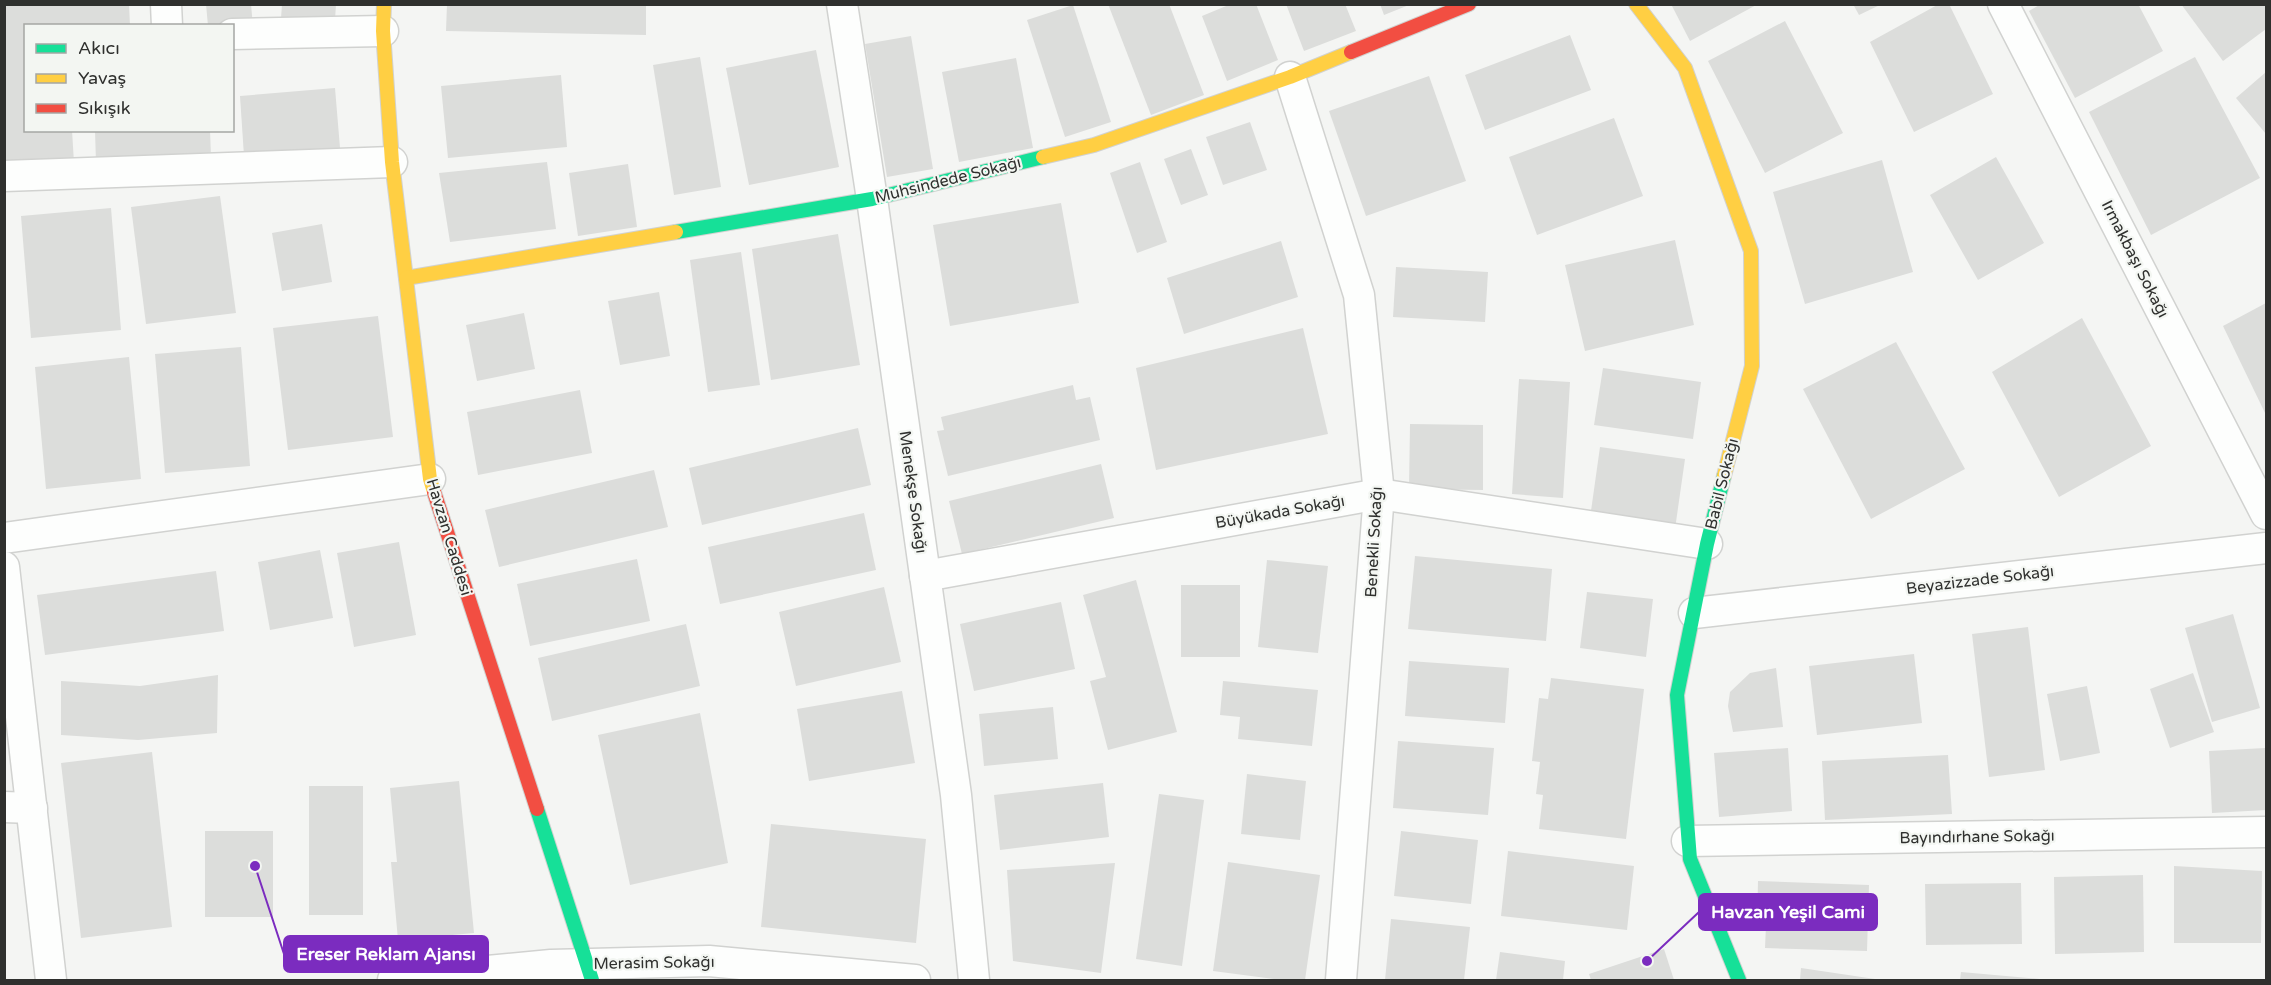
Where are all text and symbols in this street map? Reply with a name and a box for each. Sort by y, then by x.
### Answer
legend [24,24,234,132]
text: Akıcı [78,37,120,59]
text: Yavaş [78,67,126,89]
text: Sıkışık [78,97,131,119]
street label: Muhsindede Sokağı [873,152,1023,208]
street label: Irmakbaşı Sokağı [2097,197,2173,321]
street label: Menekşe Sokağı [894,429,932,555]
street label: Babil Sokağı [1701,436,1743,532]
street label: Havzan Caddesi [422,476,476,598]
street label: Benekli Sokağı [1361,486,1387,598]
street label: Büyükada Sokağı [1214,491,1346,533]
street label: Beyazizzade Sokağı [1905,561,2055,599]
street label: Bayındırhane Sokağı [1899,826,2055,848]
callout: Havzan Yeşil Cami [1699,894,1877,930]
text: Havzan Yeşil Cami [1711,901,1865,923]
callout: Ereser Reklam Ajansı [284,936,488,972]
text: Ereser Reklam Ajansı [296,943,476,965]
street label: Merasim Sokağı [593,952,715,974]

